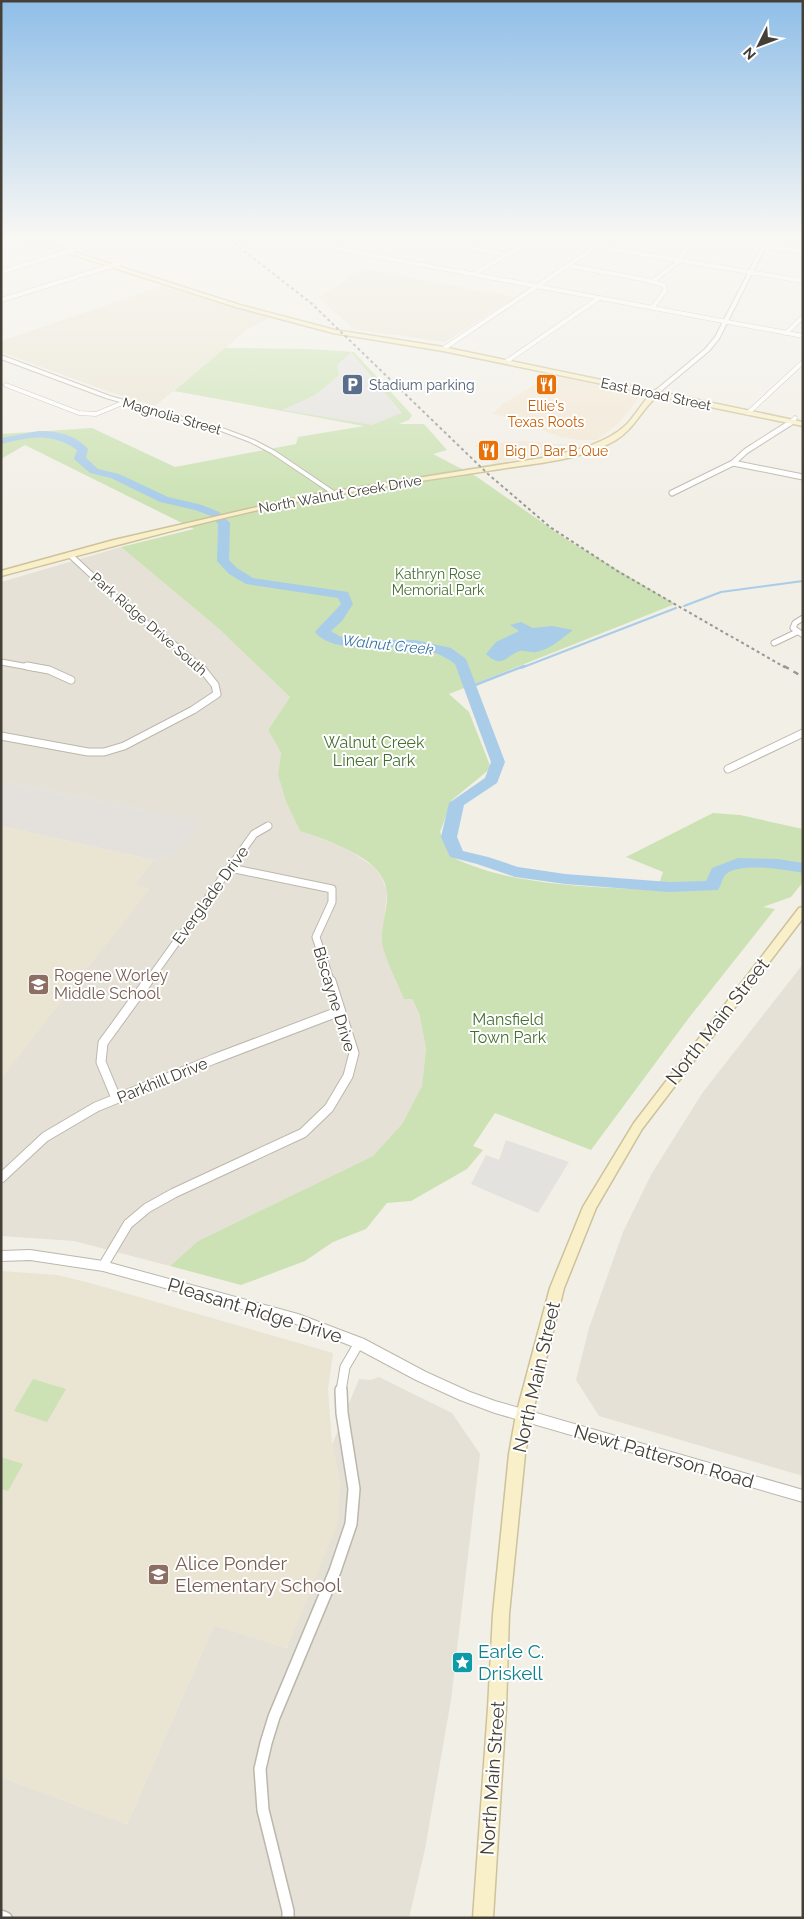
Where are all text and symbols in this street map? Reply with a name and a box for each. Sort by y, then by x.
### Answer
north arrow [734,20,784,70]
text: N [740,44,759,63]
restaurant icon: Ellie's Texas Roots [534,372,558,396]
parking icon: Stadium parking [341,373,365,397]
street label: East Broad Street [599,375,713,414]
place label: Stadium parking [369,377,475,393]
street label: Magnolia Street [121,394,223,438]
place label: Ellie's Texas Roots [508,398,585,430]
restaurant icon: Big D Bar B Que [477,439,501,463]
place label: Big D Bar B Que [505,443,608,459]
street label: North Walnut Creek Drive [257,472,423,516]
park label: Kathryn Rose Memorial Park [392,566,485,598]
street label: Park Ridge Drive South [88,569,210,679]
water label: Walnut Creek [342,631,434,659]
park label: Walnut Creek Linear Park [324,733,425,770]
street label: Everglade Drive [168,842,252,948]
street label: Biscayne Drive [310,944,360,1054]
street label: North Main Street [661,953,774,1089]
place label: Rogene Worley Middle School [54,966,169,1003]
school or university icon: Rogene Worley Middle School [26,972,50,996]
park label: Mansfield Town Park [470,1010,547,1047]
street label: Parkhill Drive [114,1054,210,1107]
street label: Pleasant Ridge Drive [165,1273,345,1347]
street label: North Main Street [508,1299,564,1455]
street label: Newt Patterson Road [571,1420,757,1492]
place label: Alice Ponder Elementary School [175,1552,342,1596]
school or university icon: Alice Ponder Elementary School [147,1562,171,1586]
place label: Earle C. Driskell [478,1640,544,1684]
place icon: Earle C. Driskell [450,1650,474,1674]
street label: North Main Street [476,1700,508,1856]

